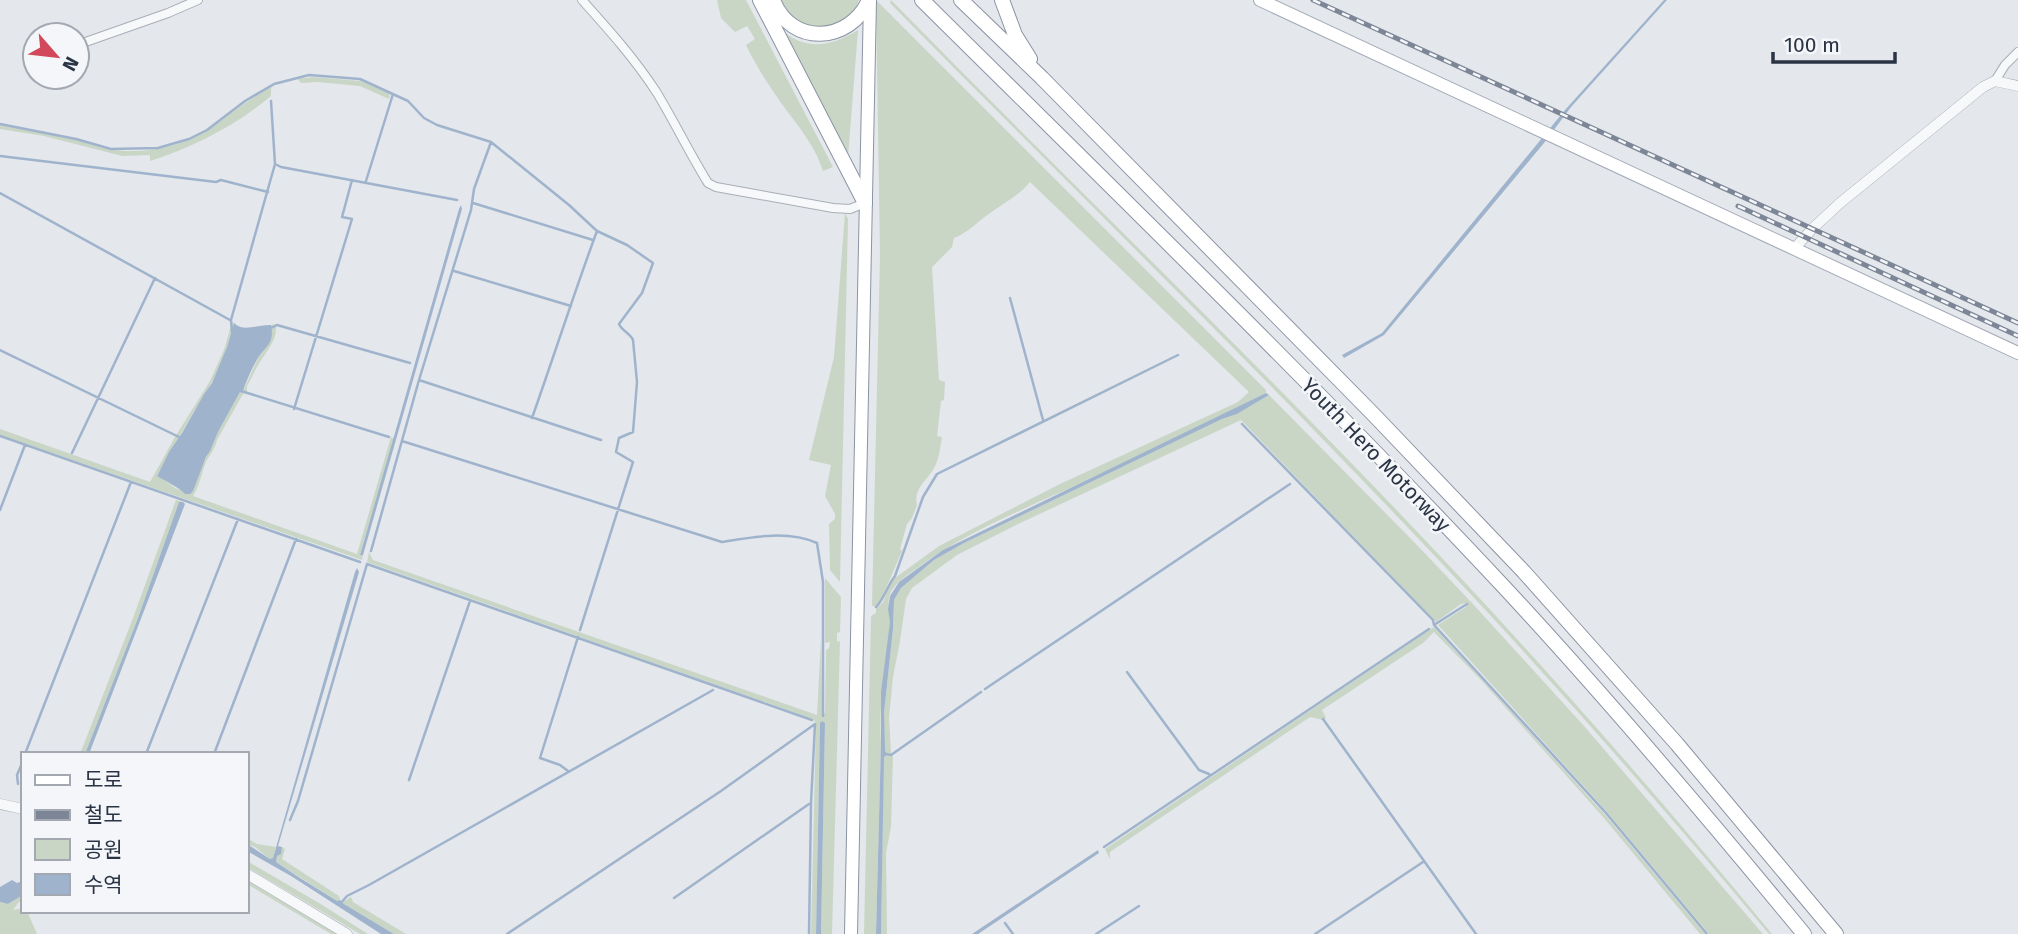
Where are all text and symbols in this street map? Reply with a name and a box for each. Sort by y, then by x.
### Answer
north arrow [21,21,91,91]
scale bar [1773,21,1896,65]
text: 100 m [1784,32,1840,58]
text: N [57,53,84,75]
street label: Youth Hero Motorway [1296,373,1457,538]
legend [21,752,248,913]
text: 도로 [84,767,123,793]
text: 철도 [84,802,123,828]
text: 공원 [84,837,123,863]
text: 수역 [84,872,123,898]

